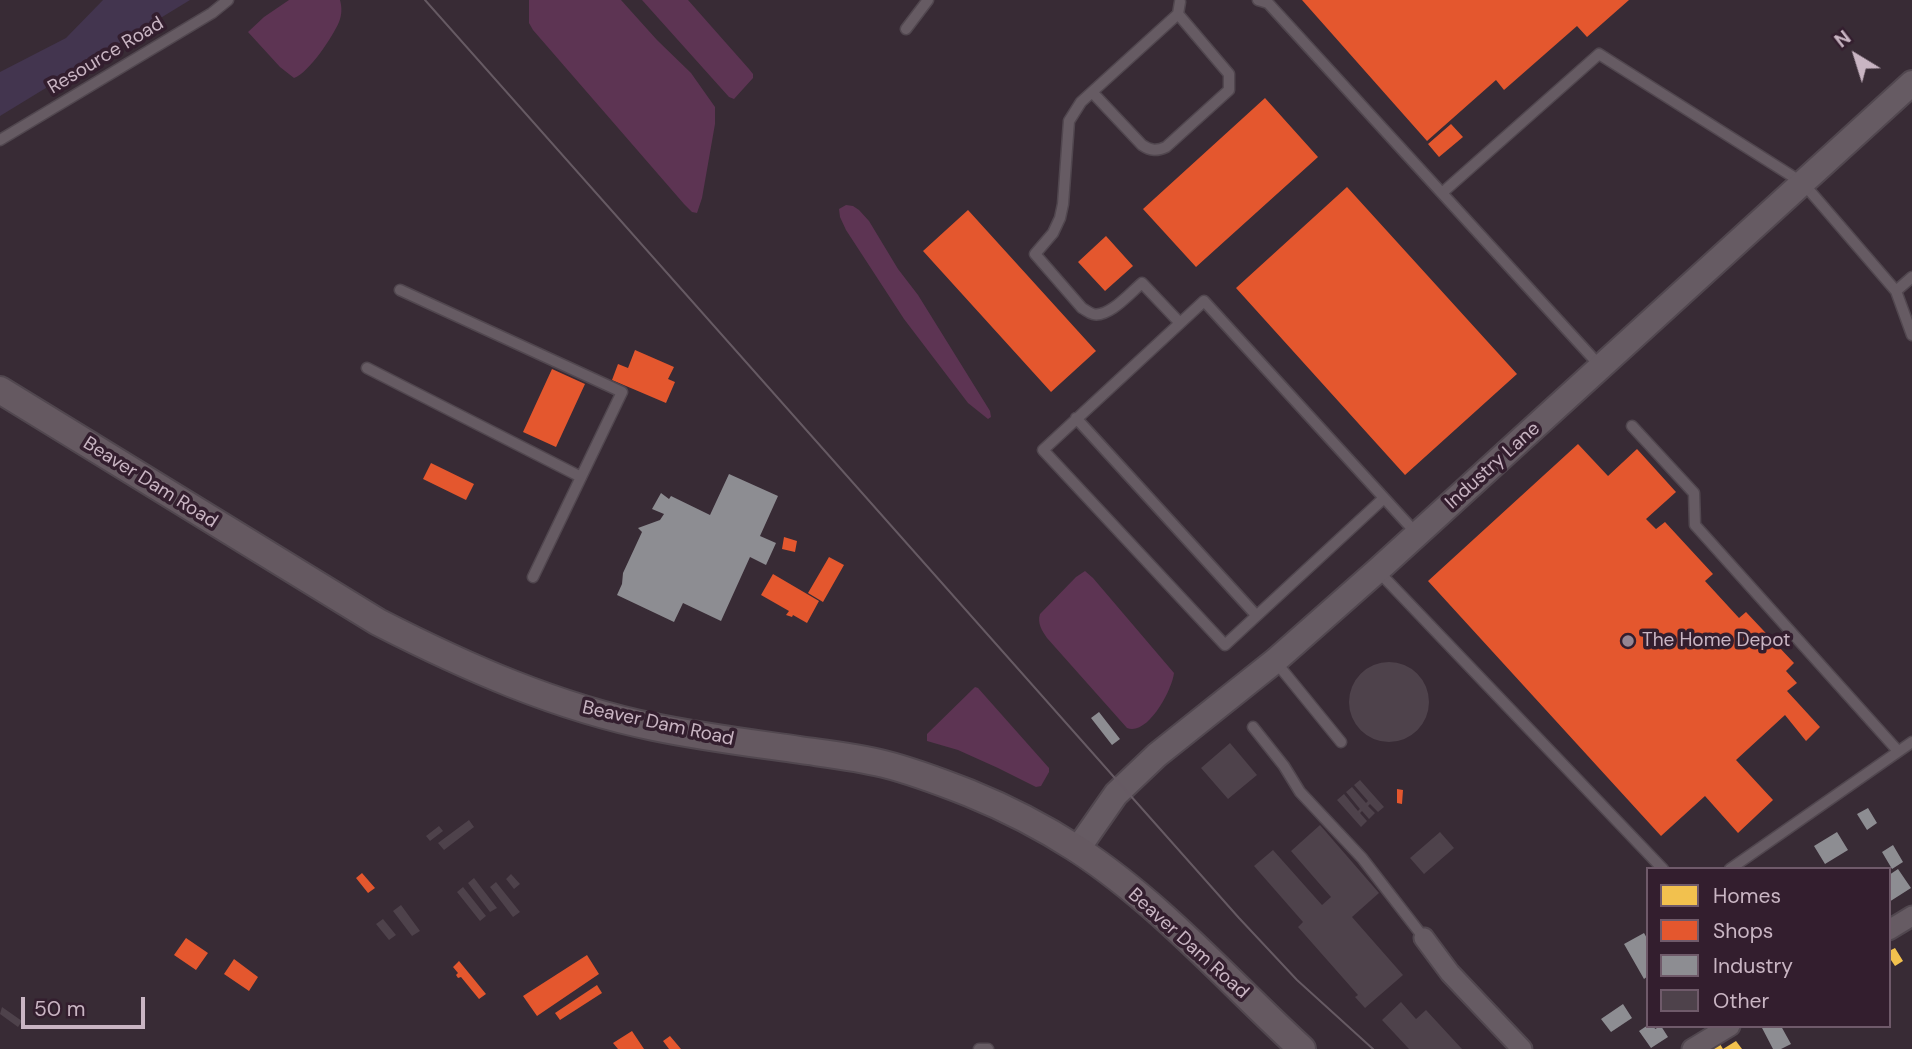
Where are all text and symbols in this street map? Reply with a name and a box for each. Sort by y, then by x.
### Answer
street label: Resource Road [44,13,168,99]
north arrow [1821,21,1891,91]
text: N [1830,25,1856,53]
street label: Industry Lane [1441,418,1545,514]
street label: Beaver Dam Road [79,432,221,534]
place label: The Home Depot [1642,630,1791,652]
marker: The Home Depot [1620,633,1636,649]
street label: Beaver Dam Road [580,697,736,751]
legend [1646,867,1891,1028]
text: Homes [1713,882,1781,910]
street label: Beaver Dam Road [1123,884,1253,1004]
text: Shops [1713,917,1773,945]
text: Industry [1713,952,1793,980]
scale bar [24,982,149,1026]
text: Other [1713,987,1769,1015]
text: 50 m [34,995,85,1023]

